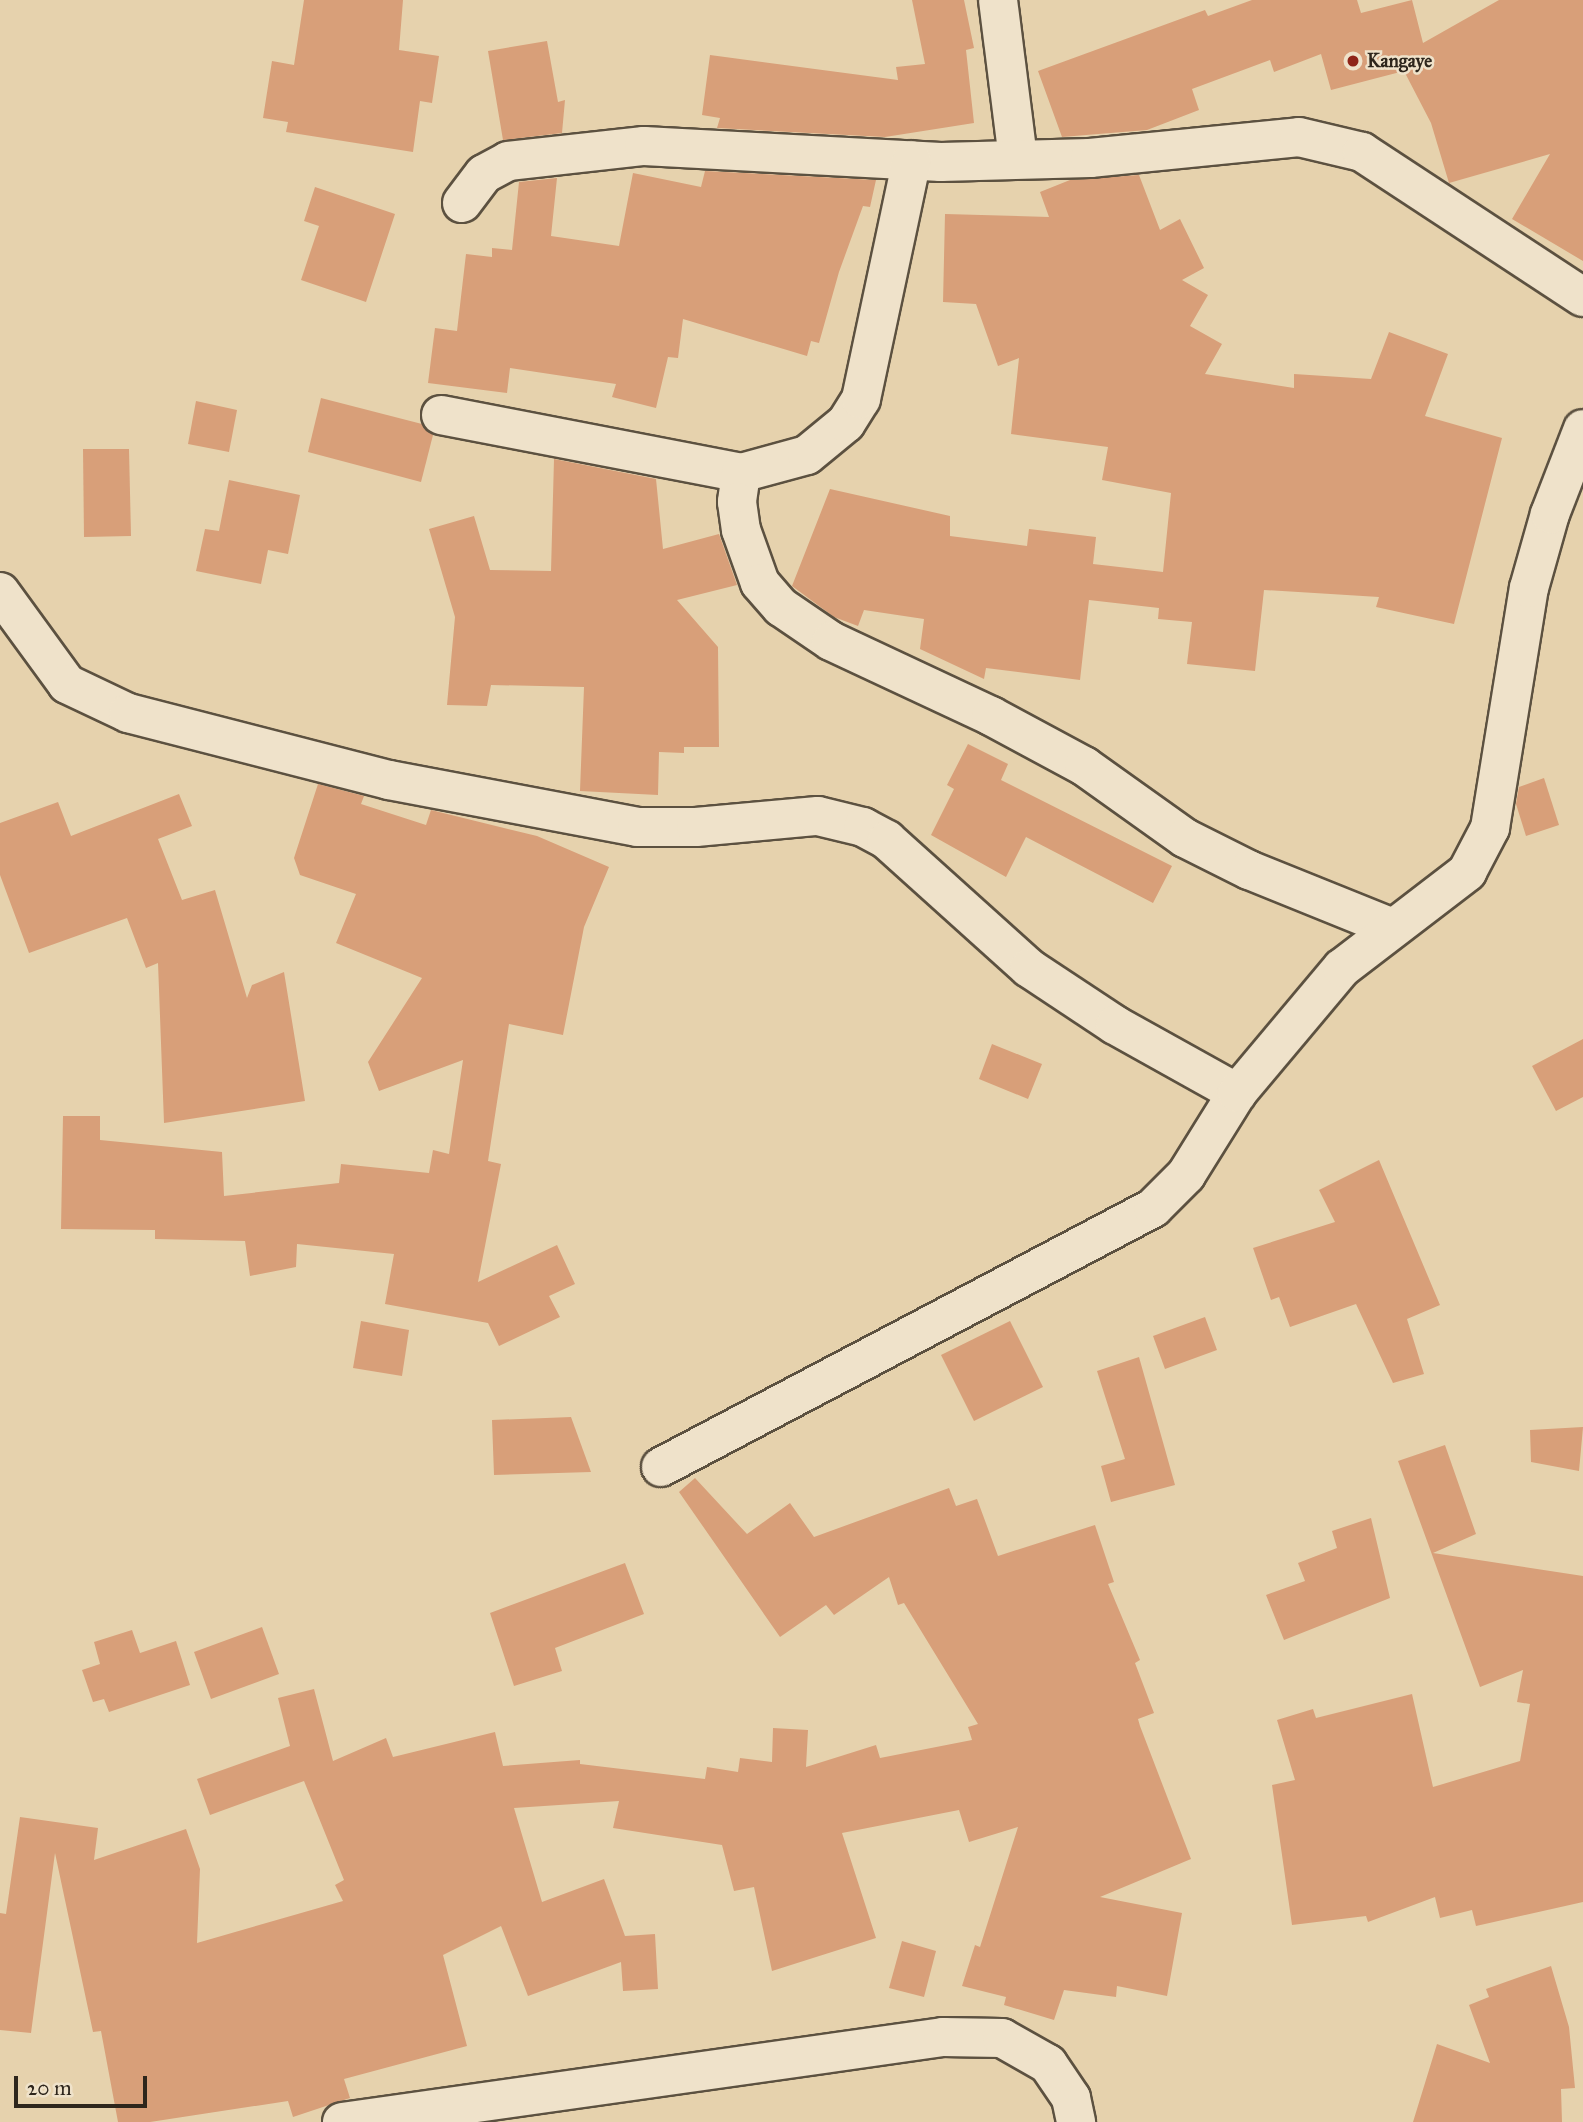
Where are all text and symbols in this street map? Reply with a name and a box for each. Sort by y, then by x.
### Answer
place label: Kangaye [1367,50,1432,72]
marker: Kangaye [1345,53,1361,69]
scale bar [18,2062,150,2106]
text: 20 m [27,2075,72,2101]

